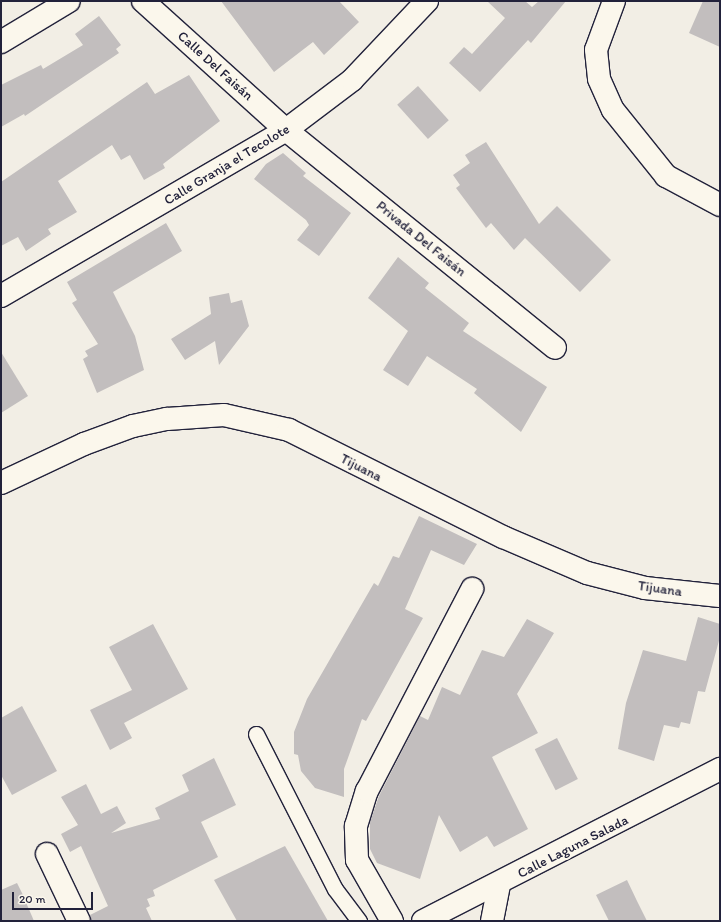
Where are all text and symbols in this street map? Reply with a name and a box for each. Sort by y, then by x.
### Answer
street label: Calle Del Faisán [174,28,256,104]
street label: Calle Granja el Tecolote [162,121,292,209]
street label: Privada Del Faisán [373,198,469,280]
street label: Tijuana [337,450,385,486]
street label: Tijuana [637,578,683,600]
street label: Calle Laguna Salada [515,812,631,882]
scale bar [14,884,95,910]
text: 20 m [19,892,46,906]

